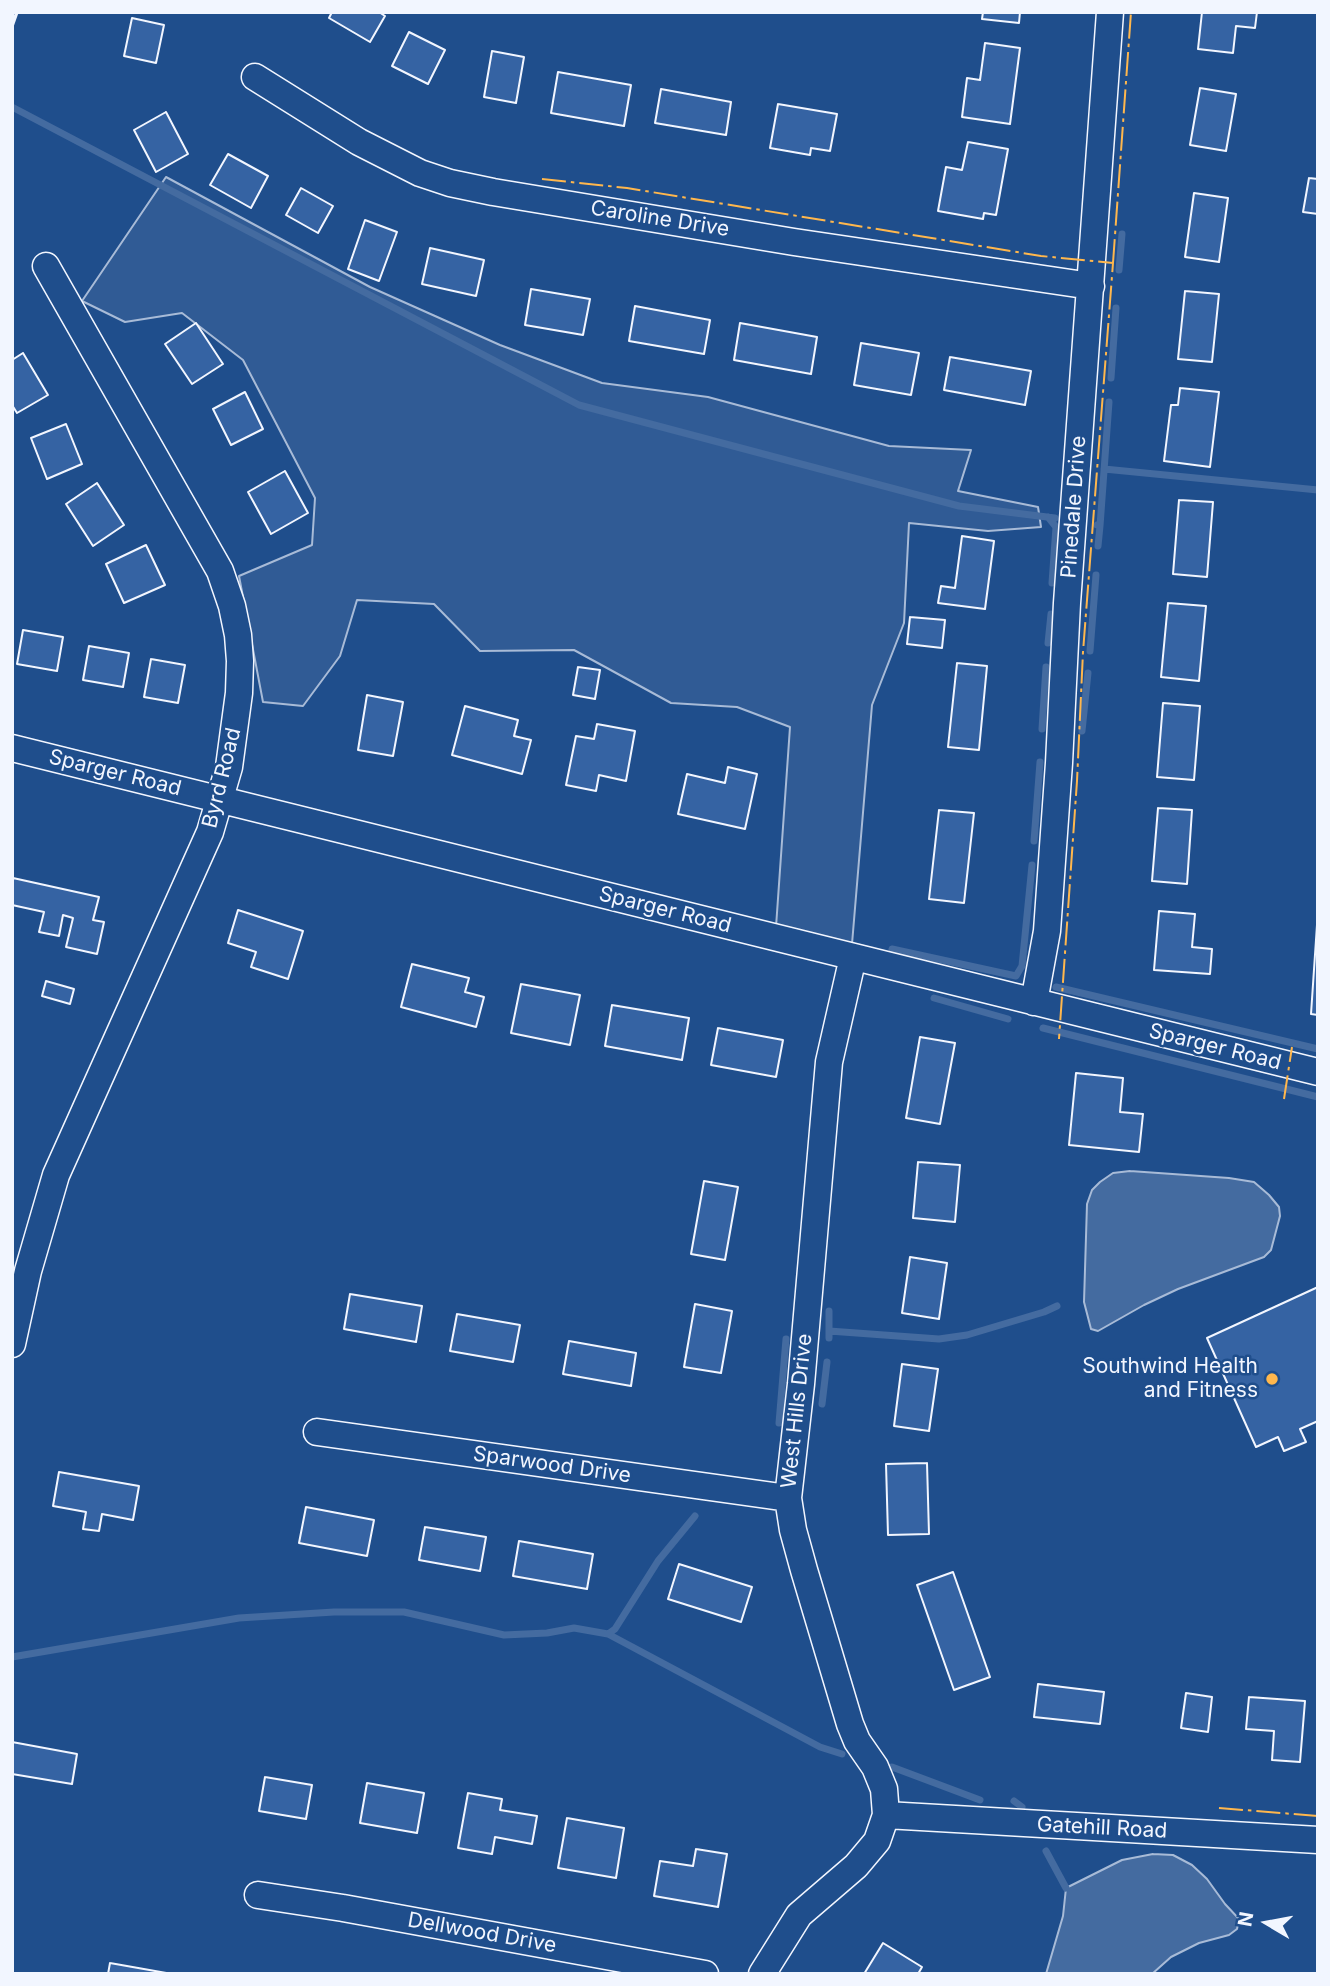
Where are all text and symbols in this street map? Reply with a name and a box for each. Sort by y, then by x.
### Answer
street label: Caroline Drive [589,196,731,242]
street label: Pinedale Drive [1056,435,1092,579]
street label: Byrd Road [197,725,247,831]
street label: Sparger Road [46,744,184,802]
street label: Sparger Road [596,881,734,939]
street label: Sparger Road [1146,1018,1284,1076]
street label: West Hills Drive [776,1332,818,1490]
place label: Southwind Health and Fitness [1082,1354,1258,1404]
marker: Southwind Health and Fitness [1264,1371,1280,1387]
street label: Sparwood Drive [471,1441,633,1489]
street label: Gatehill Road [1036,1812,1168,1844]
north arrow [1232,1888,1302,1958]
street label: Dellwood Drive [406,1908,558,1958]
text: N [1233,1910,1258,1928]

